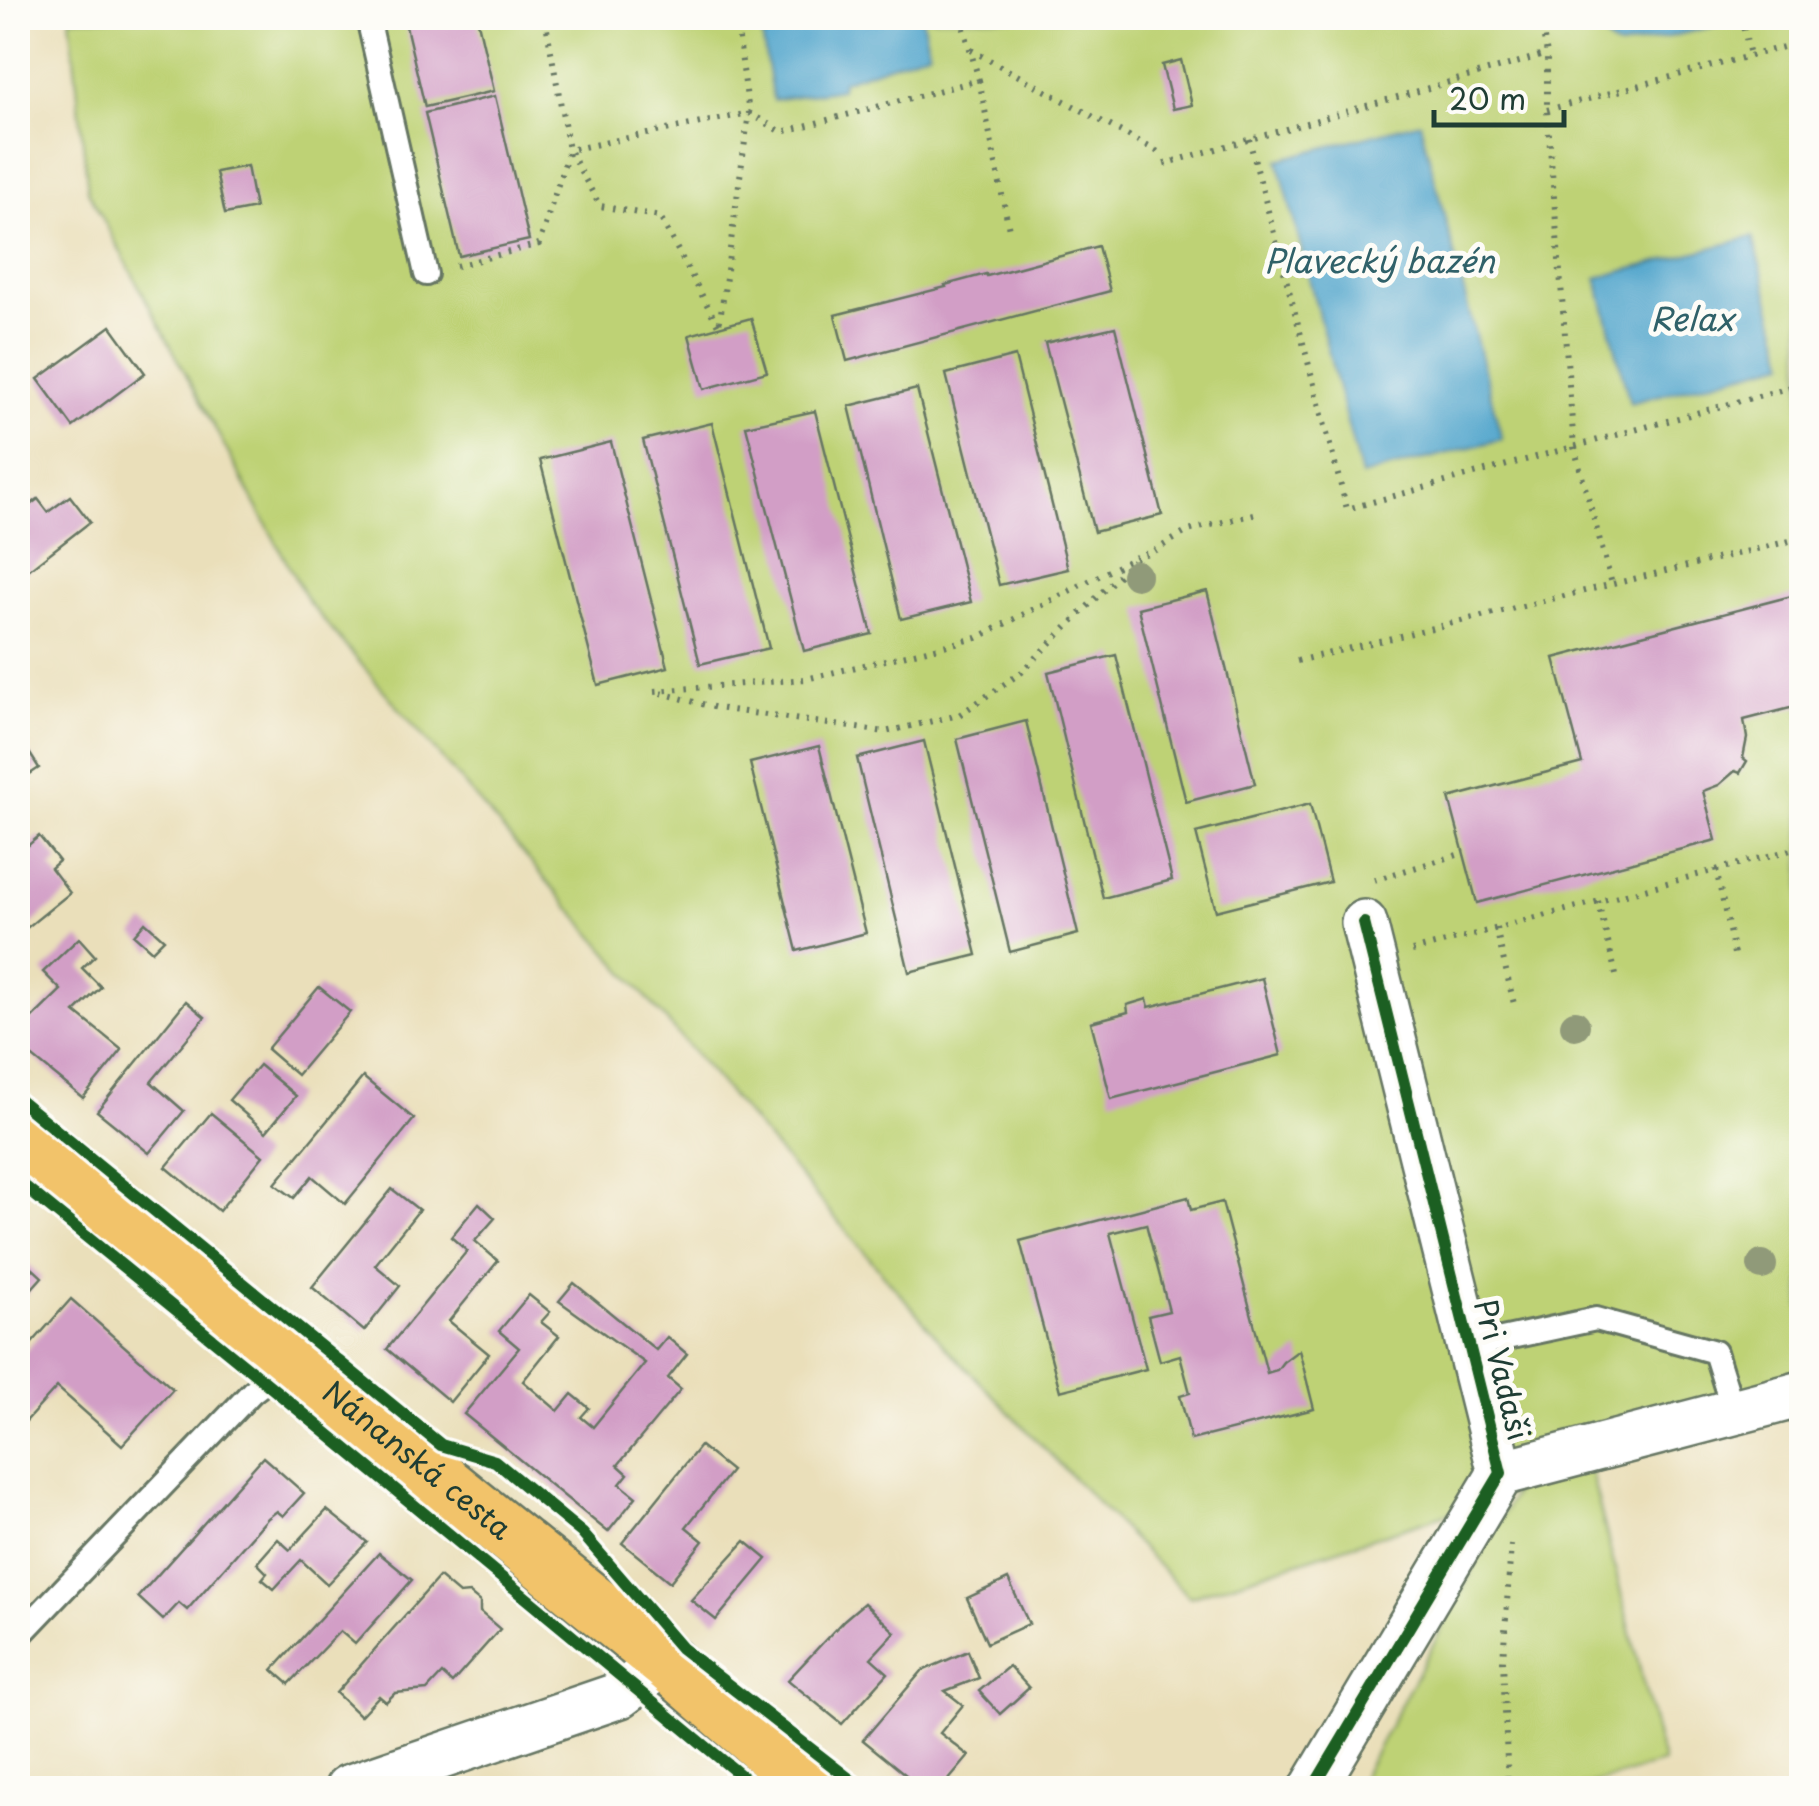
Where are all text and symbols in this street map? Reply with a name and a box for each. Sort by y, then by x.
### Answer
scale bar [1434,65,1564,127]
text: 20 m [1449,75,1526,120]
water label: Plavecký bazén [1264,236,1496,284]
water label: Relax [1650,294,1737,342]
street label: Pri Vadaši [1464,1294,1543,1445]
street label: Nánanská cesta [314,1369,523,1550]

